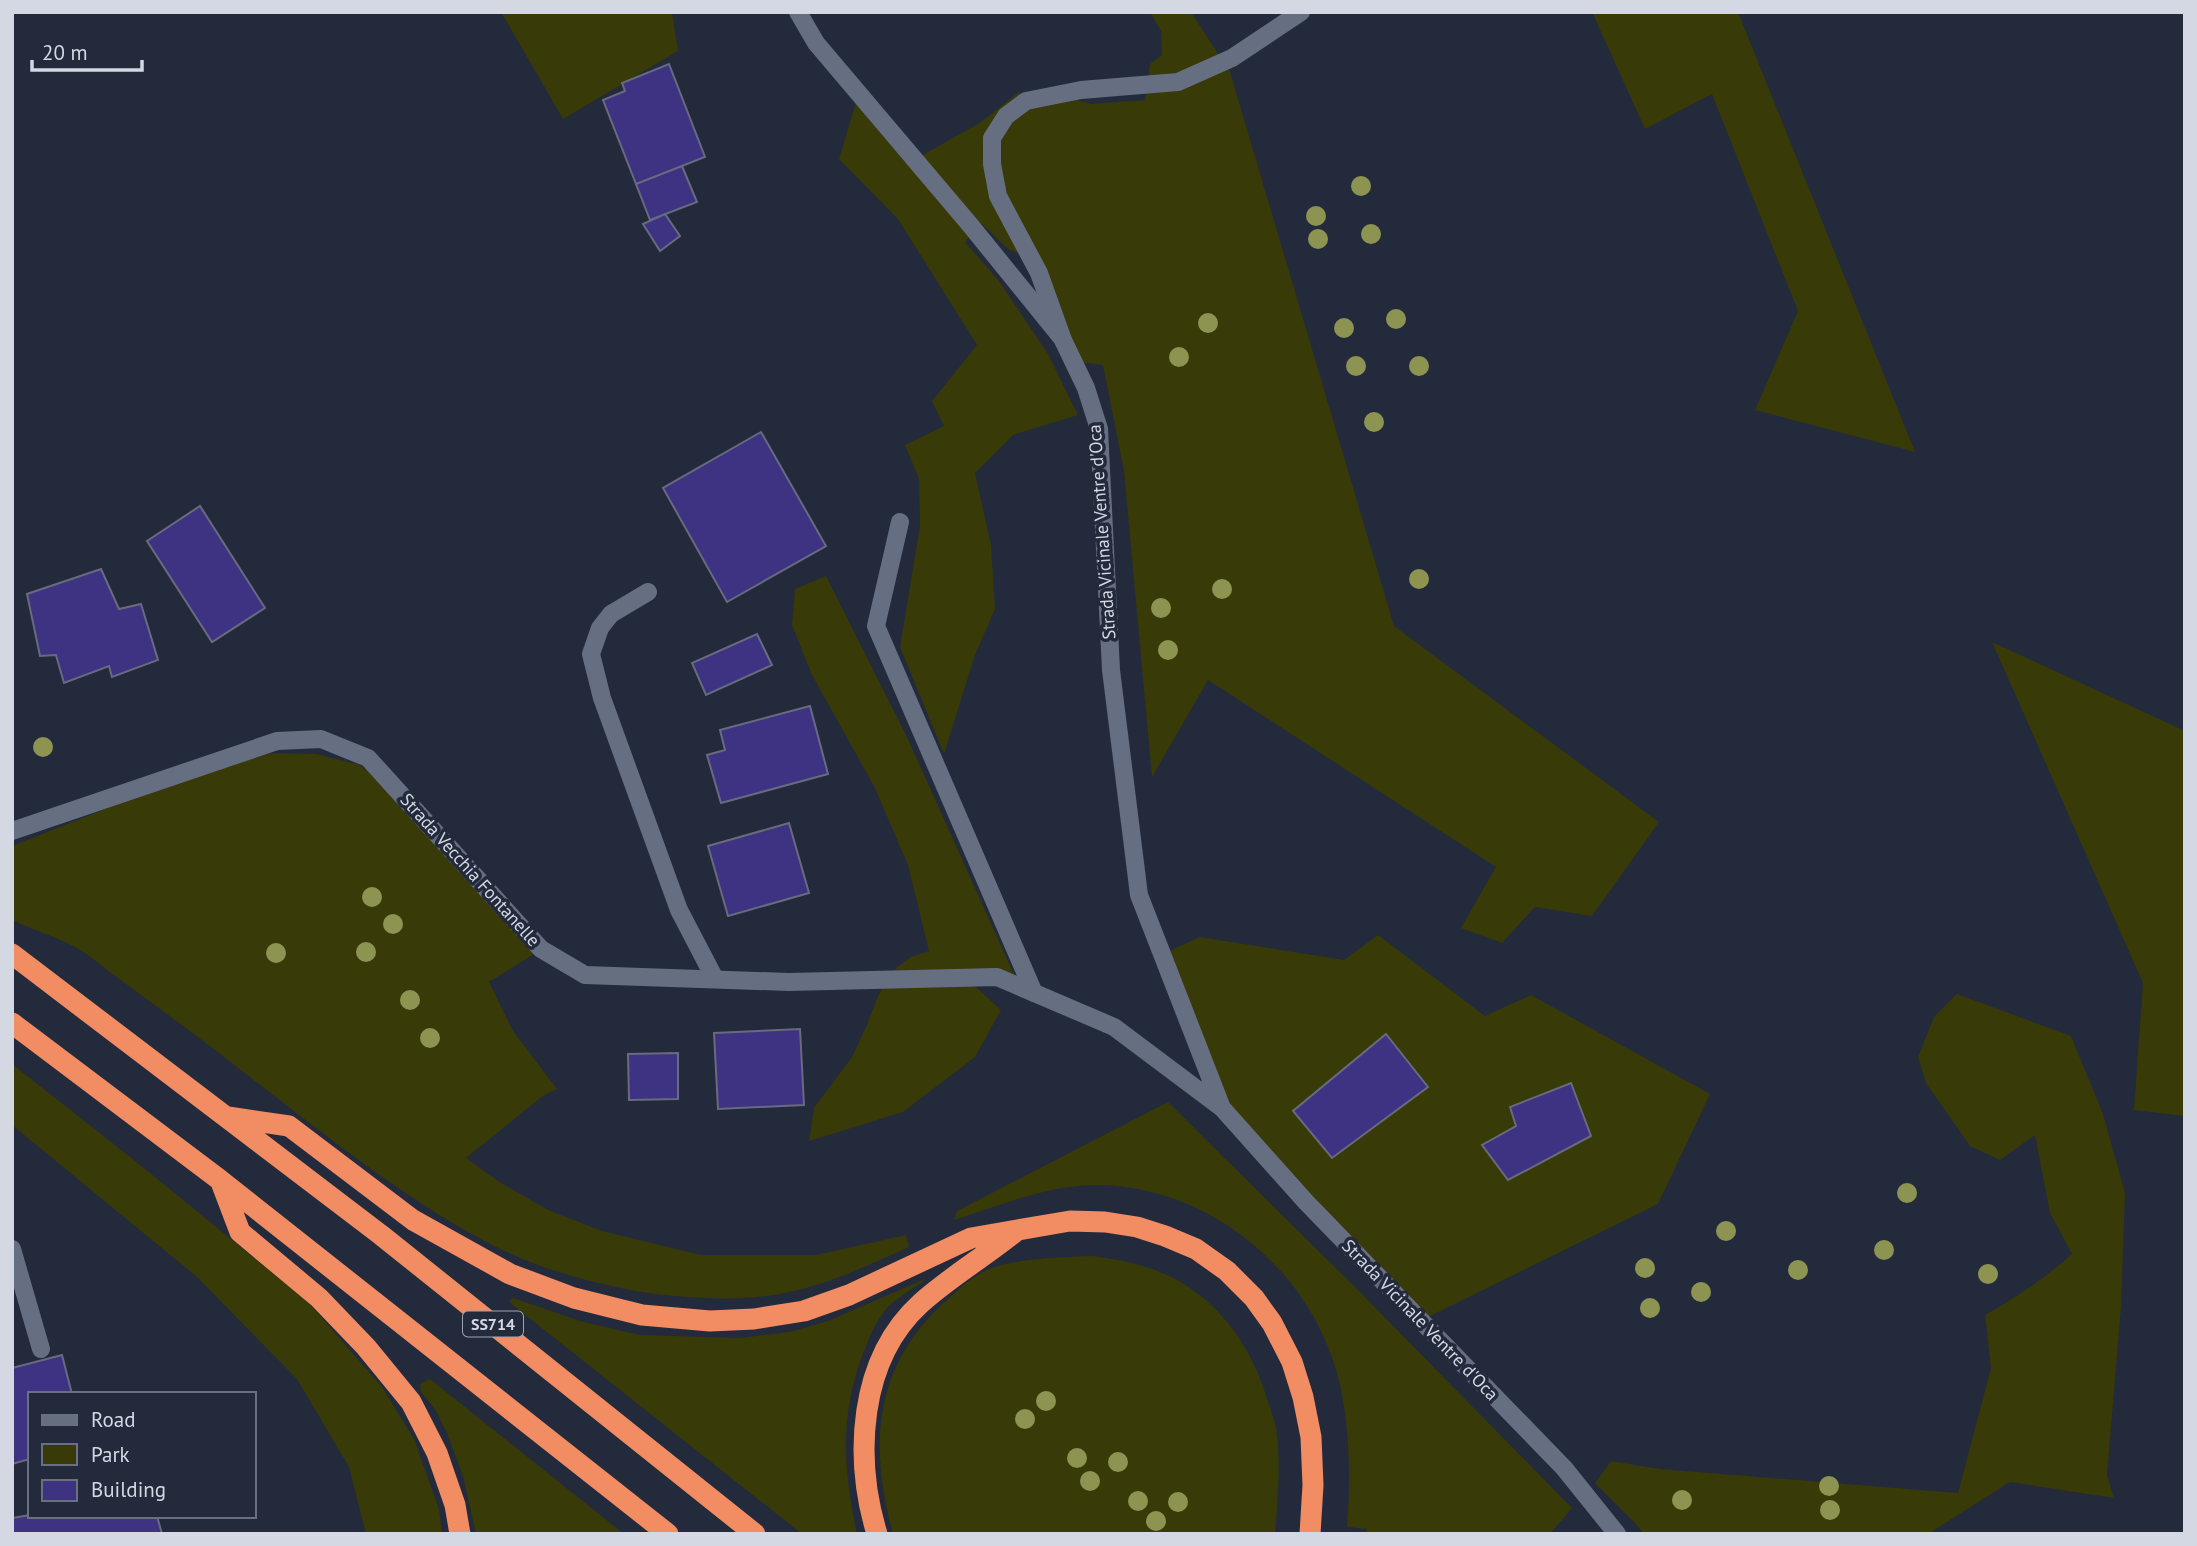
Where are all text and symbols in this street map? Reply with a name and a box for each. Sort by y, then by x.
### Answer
scale bar [32,28,142,72]
text: 20 m [42,39,88,66]
street label: Strada Vicinale Ventre d'Oca [1083,424,1120,640]
street label: Strada Vecchia Fontanelle [395,788,545,951]
street label: Strada Vicinale Ventre d'Oca [1337,1234,1504,1405]
road number: SS714 [463,1312,523,1336]
legend [28,1392,256,1518]
text: Road [91,1406,135,1433]
text: Park [91,1441,130,1468]
text: Building [91,1476,166,1503]

